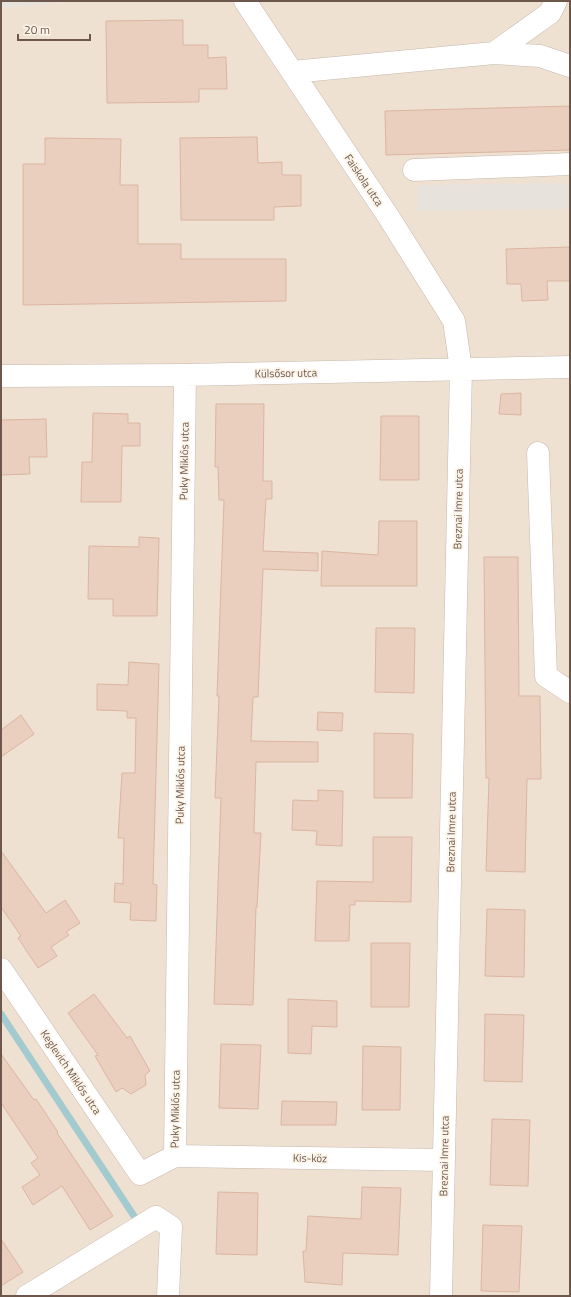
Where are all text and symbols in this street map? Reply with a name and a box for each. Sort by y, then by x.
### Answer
scale bar [18,16,90,42]
text: 20 m [24,20,50,39]
street label: Faiskola utca [341,151,388,210]
street label: Külsősor utca [255,364,318,382]
street label: Puky Miklós utca [175,421,193,500]
street label: Breznai Imre utca [449,468,467,550]
street label: Puky Miklós utca [171,745,189,824]
street label: Breznai Imre utca [442,791,460,873]
street label: Keglevich Miklós utca [37,1027,106,1118]
street label: Puky Miklós utca [166,1069,184,1148]
street label: Breznai Imre utca [435,1115,453,1197]
street label: Kis-köz [293,1150,327,1166]

